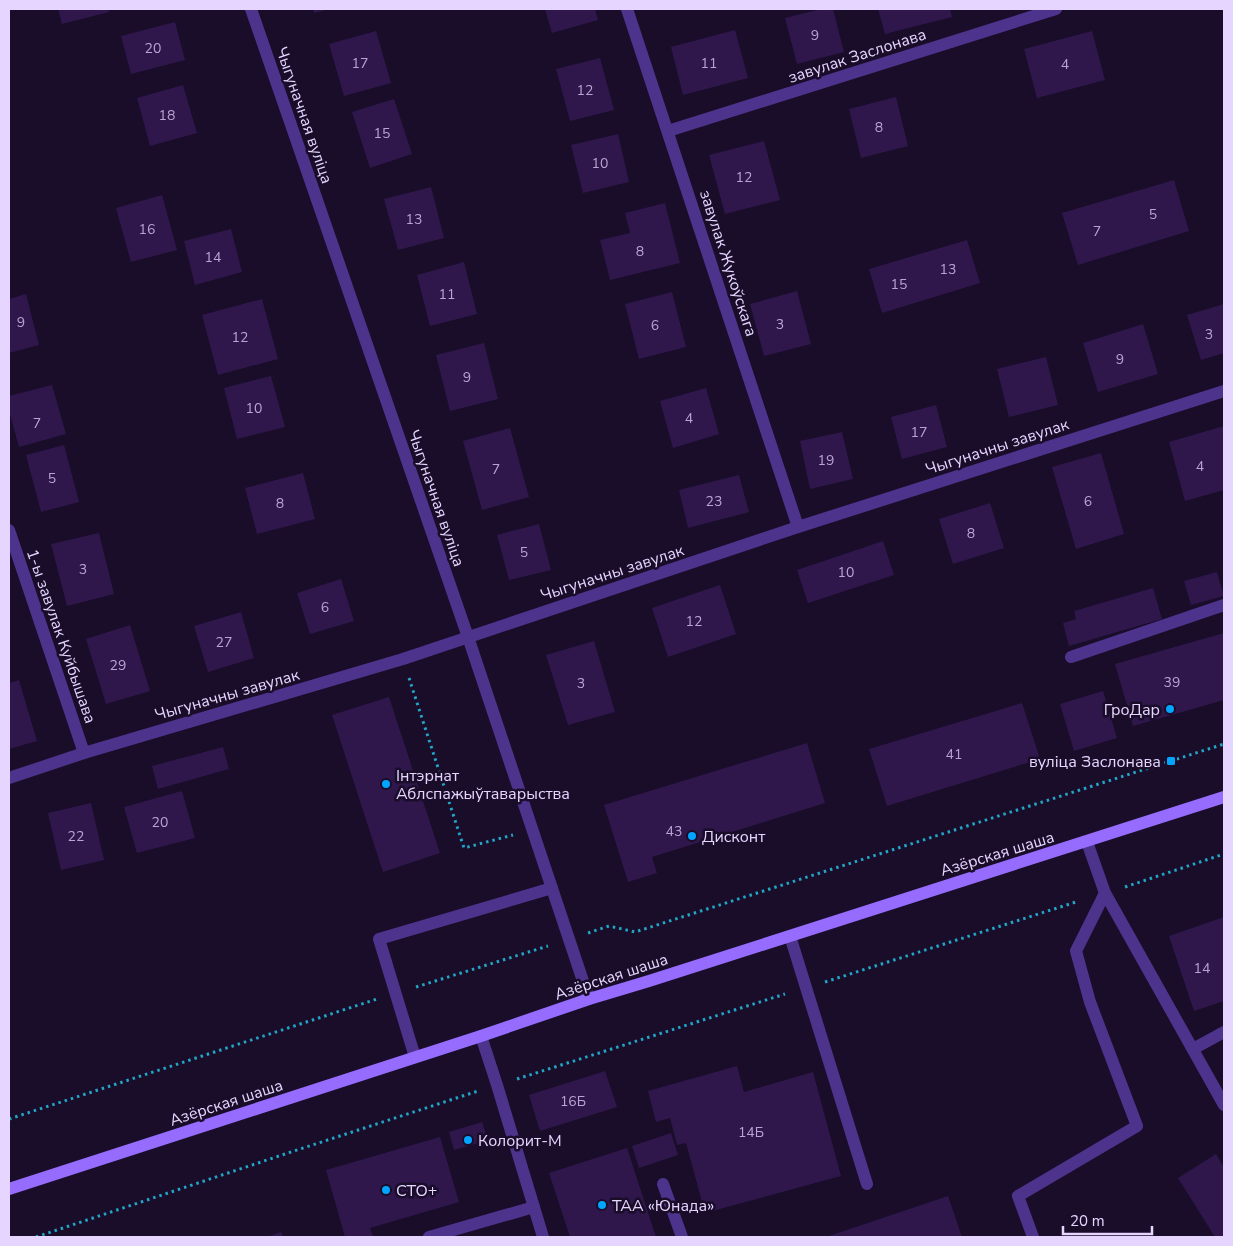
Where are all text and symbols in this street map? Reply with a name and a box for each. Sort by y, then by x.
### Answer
street label: завулак Заслонава [786,23,929,89]
house number: 9 [811,26,819,45]
house number: 20 [145,39,161,58]
street label: Чыгуначная вуліца [270,44,338,187]
house number: 17 [352,54,368,73]
house number: 11 [701,54,717,73]
house number: 4 [1061,55,1069,74]
house number: 12 [577,81,593,100]
house number: 18 [159,106,175,125]
house number: 8 [875,118,883,137]
house number: 15 [374,124,390,143]
house number: 10 [592,154,608,173]
house number: 12 [736,168,752,187]
street label: завулак Жукоўскага [694,187,762,339]
house number: 5 [1149,205,1157,224]
house number: 13 [406,210,422,229]
house number: 16 [139,220,155,239]
house number: 7 [1093,222,1101,241]
house number: 8 [636,242,644,261]
house number: 14 [205,248,221,267]
house number: 13 [940,260,956,279]
house number: 15 [891,275,907,294]
house number: 11 [439,285,455,304]
house number: 9 [17,313,25,332]
house number: 3 [776,315,784,334]
house number: 6 [651,316,659,335]
house number: 3 [1205,325,1213,344]
house number: 12 [232,328,248,347]
house number: 9 [1116,350,1124,369]
house number: 9 [463,368,471,387]
house number: 10 [246,399,262,418]
house number: 4 [685,409,693,428]
street label: Чыгуначны завулак [923,413,1072,480]
house number: 7 [33,414,41,433]
house number: 17 [911,423,927,442]
street label: Чыгуначная вуліца [402,427,470,570]
house number: 19 [818,451,834,470]
house number: 4 [1196,457,1204,476]
house number: 7 [492,460,500,479]
house number: 5 [48,469,56,488]
house number: 23 [706,492,722,511]
house number: 6 [1084,492,1092,511]
house number: 8 [276,494,284,513]
house number: 8 [967,524,975,543]
street label: Чыгуначны завулак [538,539,687,606]
house number: 5 [520,543,528,562]
street label: 1-ы завулак Куйбышава [21,546,101,726]
house number: 3 [79,560,87,579]
house number: 10 [838,563,854,582]
house number: 6 [321,598,329,617]
house number: 12 [686,612,702,631]
house number: 27 [216,633,232,652]
house number: 29 [110,656,126,675]
street label: Чыгуначны завулак [152,664,303,726]
house number: 39 [1164,673,1180,692]
house number: 3 [577,674,585,693]
place label: ГроДар [1104,699,1160,721]
marker: ГроДар [1164,703,1176,715]
house number: 41 [946,745,962,764]
place label: вуліца Заслонава [1029,751,1161,773]
marker: вуліца Заслонава [1165,755,1177,767]
place label: Інтэрнат Аблспажыўтаварыства [396,765,570,805]
marker: Інтэрнат Аблспажыўтаварыства [380,778,392,790]
house number: 20 [152,813,168,832]
house number: 43 [666,822,682,841]
place label: Дисконт [702,826,766,848]
street label: Азёрская шаша [938,826,1057,882]
house number: 22 [68,827,84,846]
marker: Дисконт [686,830,698,842]
street label: Азёрская шаша [552,948,671,1006]
house number: 14 [1194,959,1210,978]
street label: Азёрская шаша [167,1074,286,1132]
house number: 16Б [560,1092,586,1111]
house number: 14Б [738,1123,764,1142]
place label: Колорит-М [478,1130,562,1152]
marker: Колорит-М [462,1134,474,1146]
place label: СТО+ [396,1180,437,1202]
marker: СТО+ [380,1184,392,1196]
place label: ТАА «Юнада» [612,1195,714,1217]
marker: ТАА «Юнада» [596,1199,608,1211]
scale bar [1063,1204,1152,1236]
text: 20 m [1070,1211,1105,1231]

